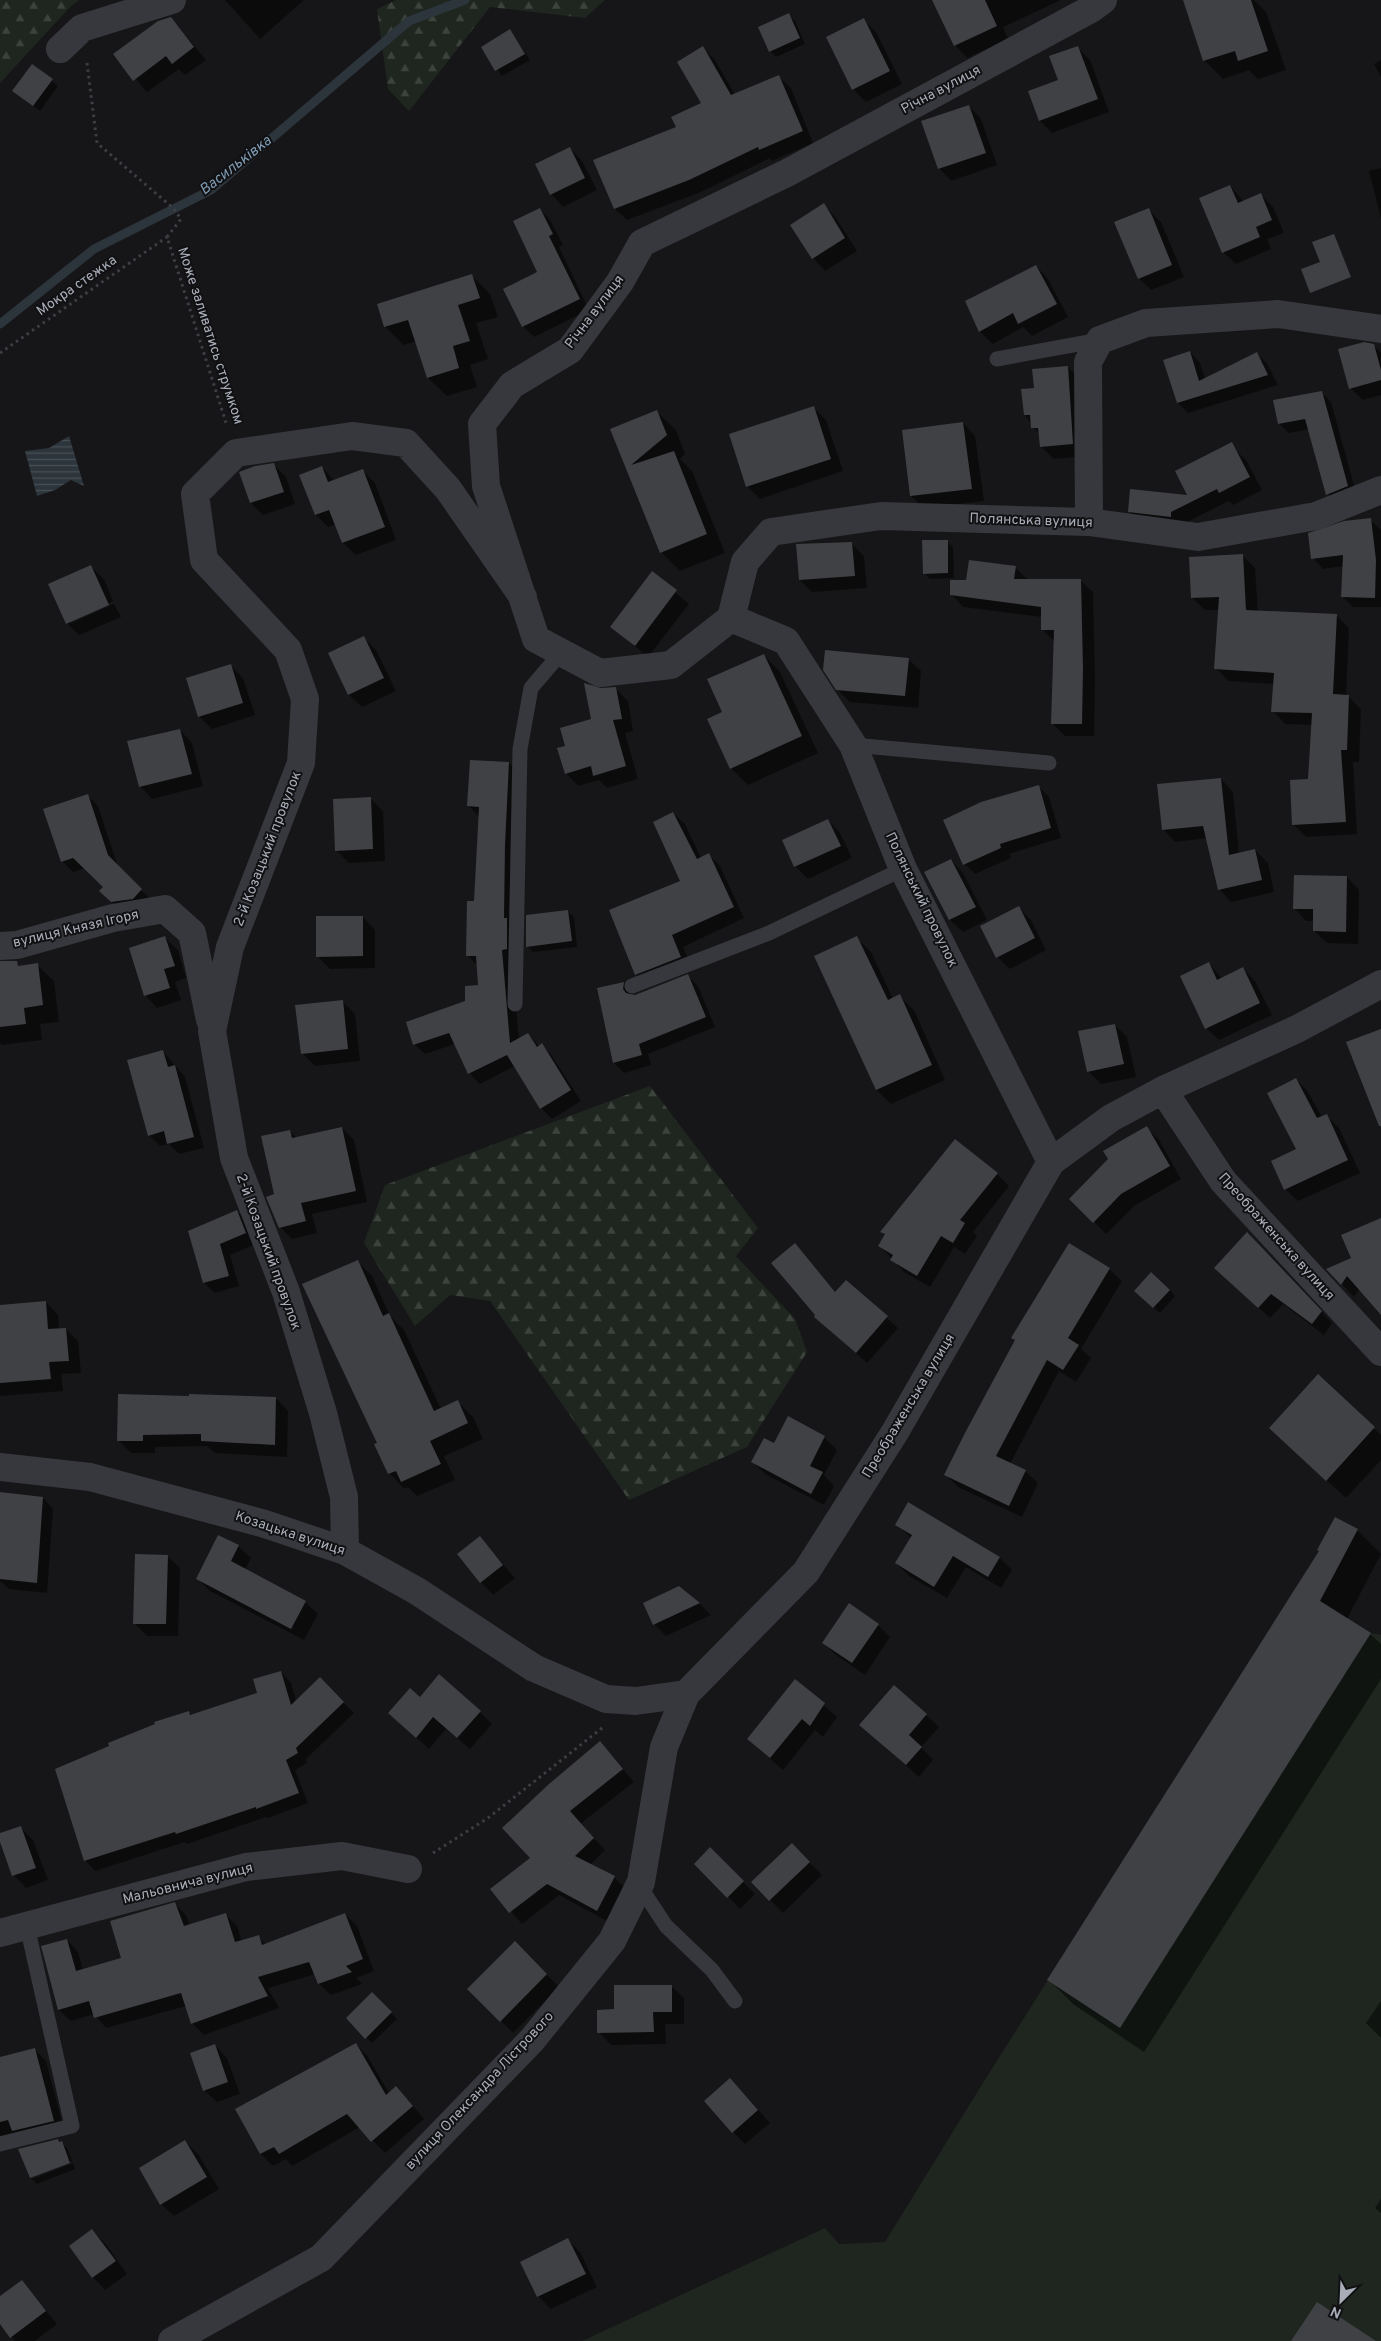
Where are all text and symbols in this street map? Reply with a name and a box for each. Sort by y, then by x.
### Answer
street label: Річна вулиця [898,62,984,118]
water label: Васильківка [196,132,276,200]
street label: Може заливатись струмком [173,245,247,427]
street label: Мокра стежка [34,252,120,320]
street label: Річна вулиця [562,272,628,352]
street label: Полянська вулиця [969,510,1093,532]
street label: 2-й Козацький провулок [231,769,305,929]
street label: Полянський провулок [881,830,961,970]
street label: вулиця Князя Ігоря [11,906,141,952]
street label: Преображенська вулиця [1214,1170,1338,1304]
street label: 2-й Козацький провулок [232,1172,304,1332]
street label: Преображенська вулиця [859,1331,959,1481]
street label: Козацька вулиця [233,1508,347,1560]
street label: Мальовнича вулиця [121,1860,255,1908]
street label: вулиця Олександра Лістрового [402,2008,558,2174]
north arrow [1316,2276,1366,2326]
text: N [1328,2302,1344,2321]

